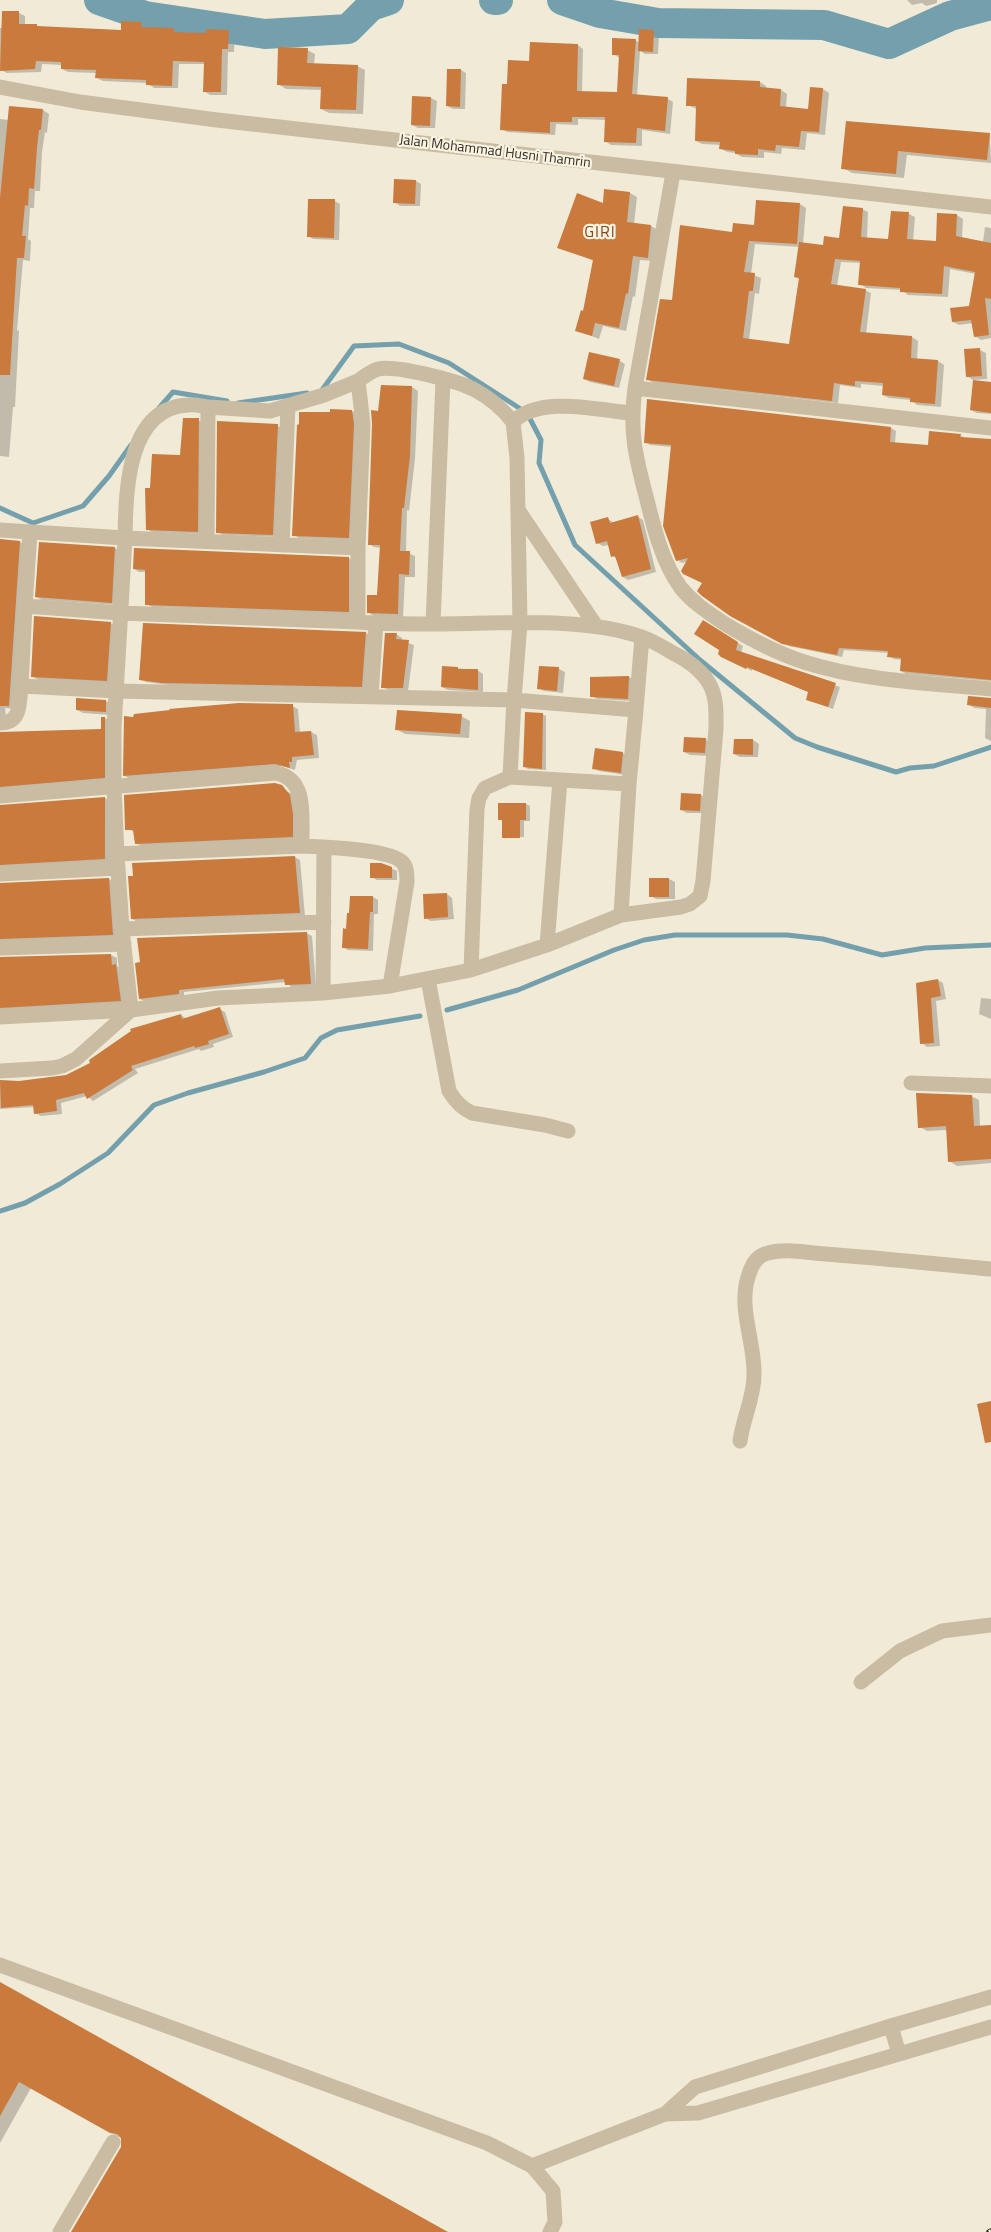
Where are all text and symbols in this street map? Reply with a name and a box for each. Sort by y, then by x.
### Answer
street label: Jalan Mohammad Husni Thamrin [398,132,592,172]
district label: GIRI [584,223,616,243]

